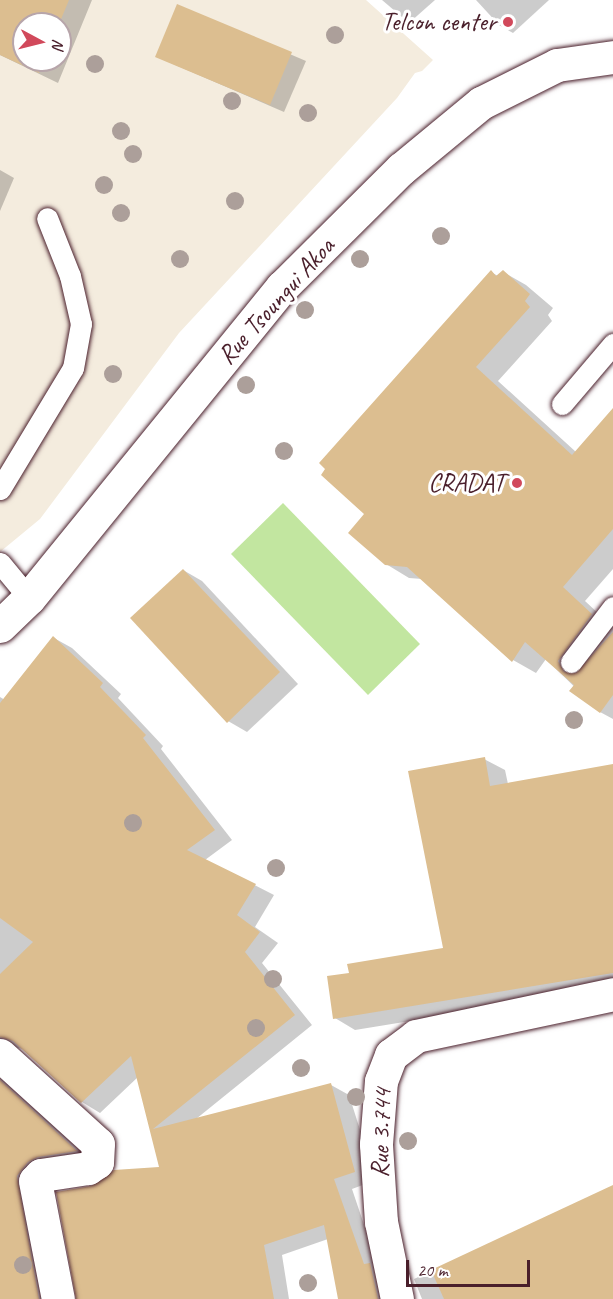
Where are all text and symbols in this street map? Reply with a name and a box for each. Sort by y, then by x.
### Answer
place label: Telcon center [381,6,496,38]
north arrow [12,12,72,72]
marker: Telcon center [501,15,515,29]
text: N [47,38,68,50]
street label: Rue Tsoungui Akoa [211,231,341,371]
place label: CRADAT [428,467,505,499]
marker: CRADAT [510,476,524,490]
street label: Rue 3.744 [364,1088,398,1178]
scale bar [409,1248,534,1286]
text: 20 m [417,1259,448,1281]

